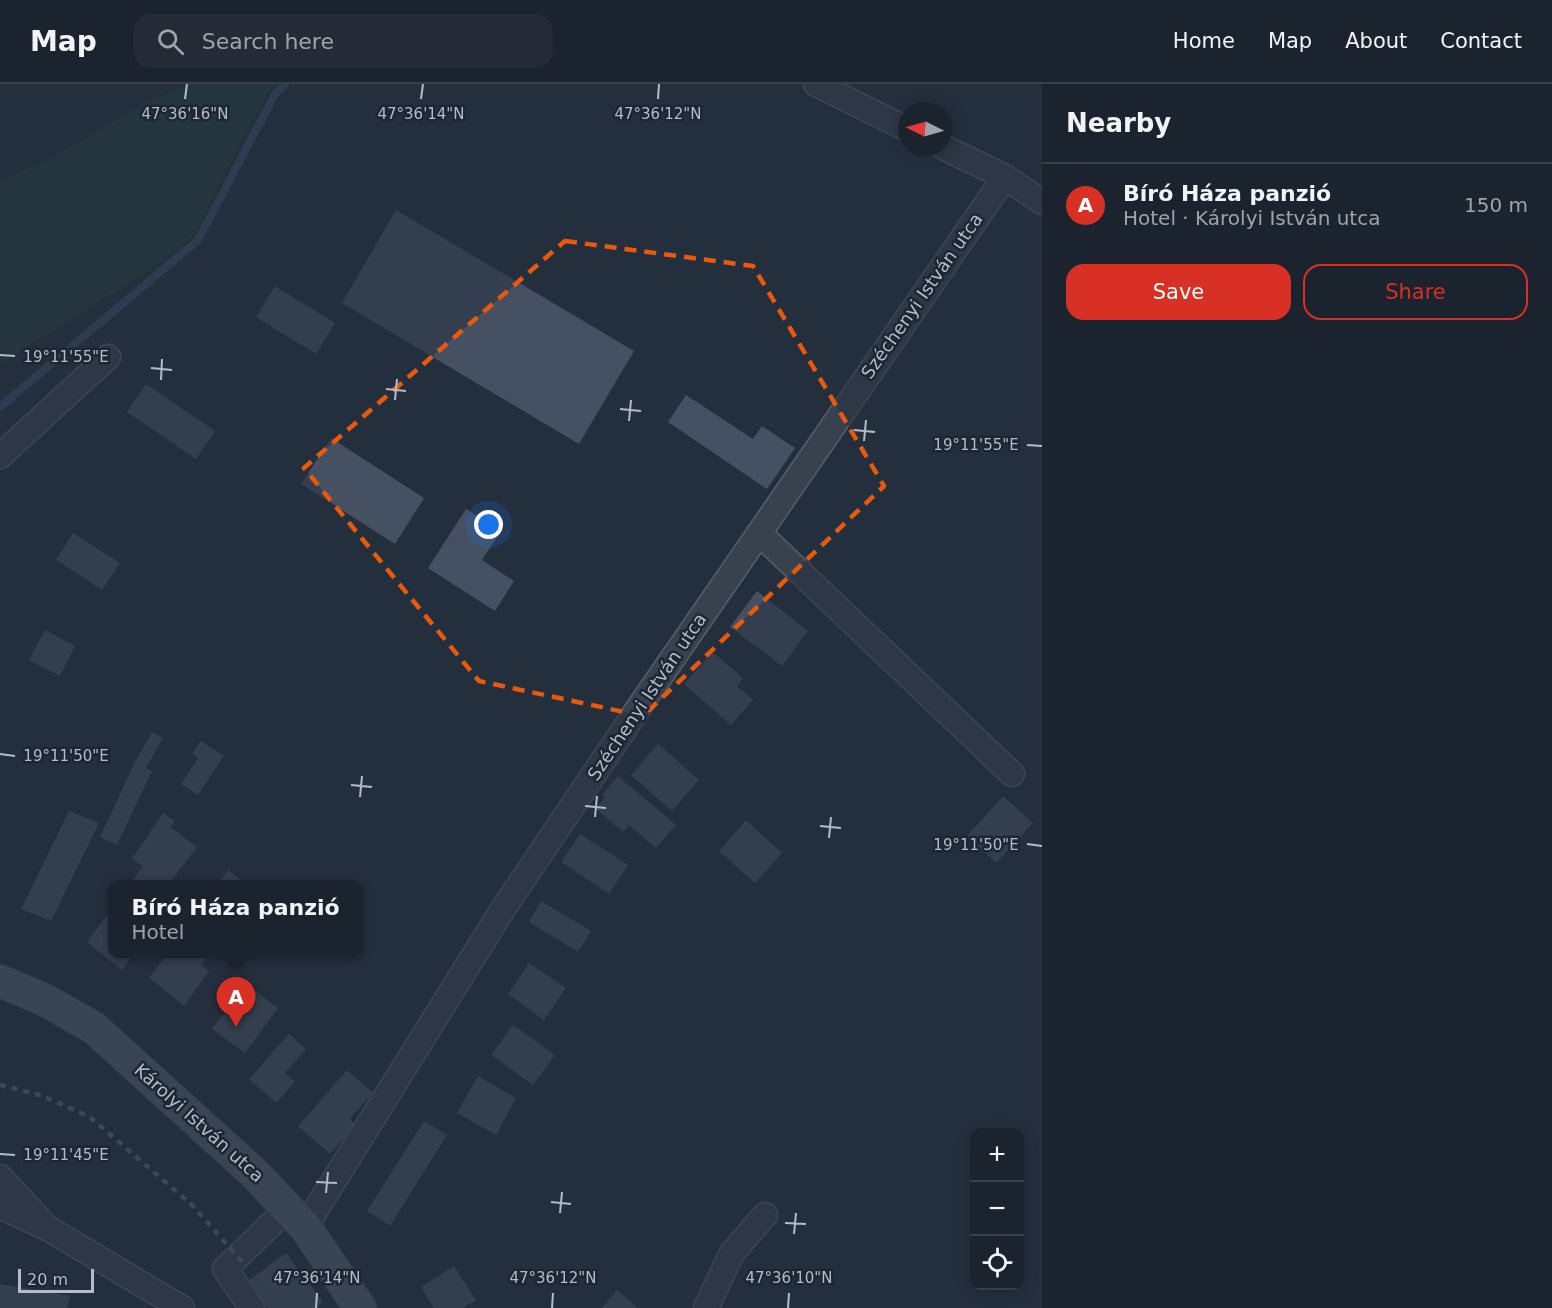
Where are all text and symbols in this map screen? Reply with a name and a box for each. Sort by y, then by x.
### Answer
search box [133,14,553,68]
text: Map [30,25,97,58]
icon: search [154,25,187,58]
text: Search here [202,29,334,54]
text: Home [1173,29,1235,53]
text: Map [1268,29,1312,53]
text: About [1345,29,1407,53]
text: Contact [1440,29,1522,53]
north arrow [898,102,952,156]
text: 47°36'16"N [141,105,229,123]
text: 47°36'14"N [377,105,465,123]
text: 47°36'12"N [614,105,702,123]
text: Nearby [1066,108,1171,138]
text: Bíró Háza panzió [1123,181,1331,206]
text: A [1078,193,1093,217]
text: 150 m [1464,193,1528,217]
text: Hotel · Károlyi István utca [1123,206,1380,230]
street label: Széchenyi István utca [856,209,987,382]
button: Save [1066,264,1291,320]
button: Share [1303,264,1528,320]
text: 19°11'55"E [23,348,109,366]
text: 19°11'55"E [933,436,1019,454]
your location [474,510,503,539]
street label: Széchenyi István utca [583,609,710,784]
text: 19°11'50"E [23,747,109,765]
text: 19°11'50"E [933,836,1019,854]
popup [108,880,363,958]
text: Bíró Háza panzió [131,895,340,920]
text: Hotel [131,920,184,944]
pin: A [216,978,256,1027]
street label: Károlyi István utca [130,1059,268,1186]
map controls [970,1128,1024,1290]
button: + [970,1128,1024,1182]
text: 19°11'45"E [23,1146,109,1164]
button: − [970,1182,1024,1236]
button: locate [970,1236,1024,1290]
scale bar [18,1266,94,1294]
text: 47°36'14"N [273,1269,361,1287]
text: 47°36'12"N [509,1269,597,1287]
text: 47°36'10"N [745,1269,833,1287]
text: 20 m [27,1270,68,1289]

